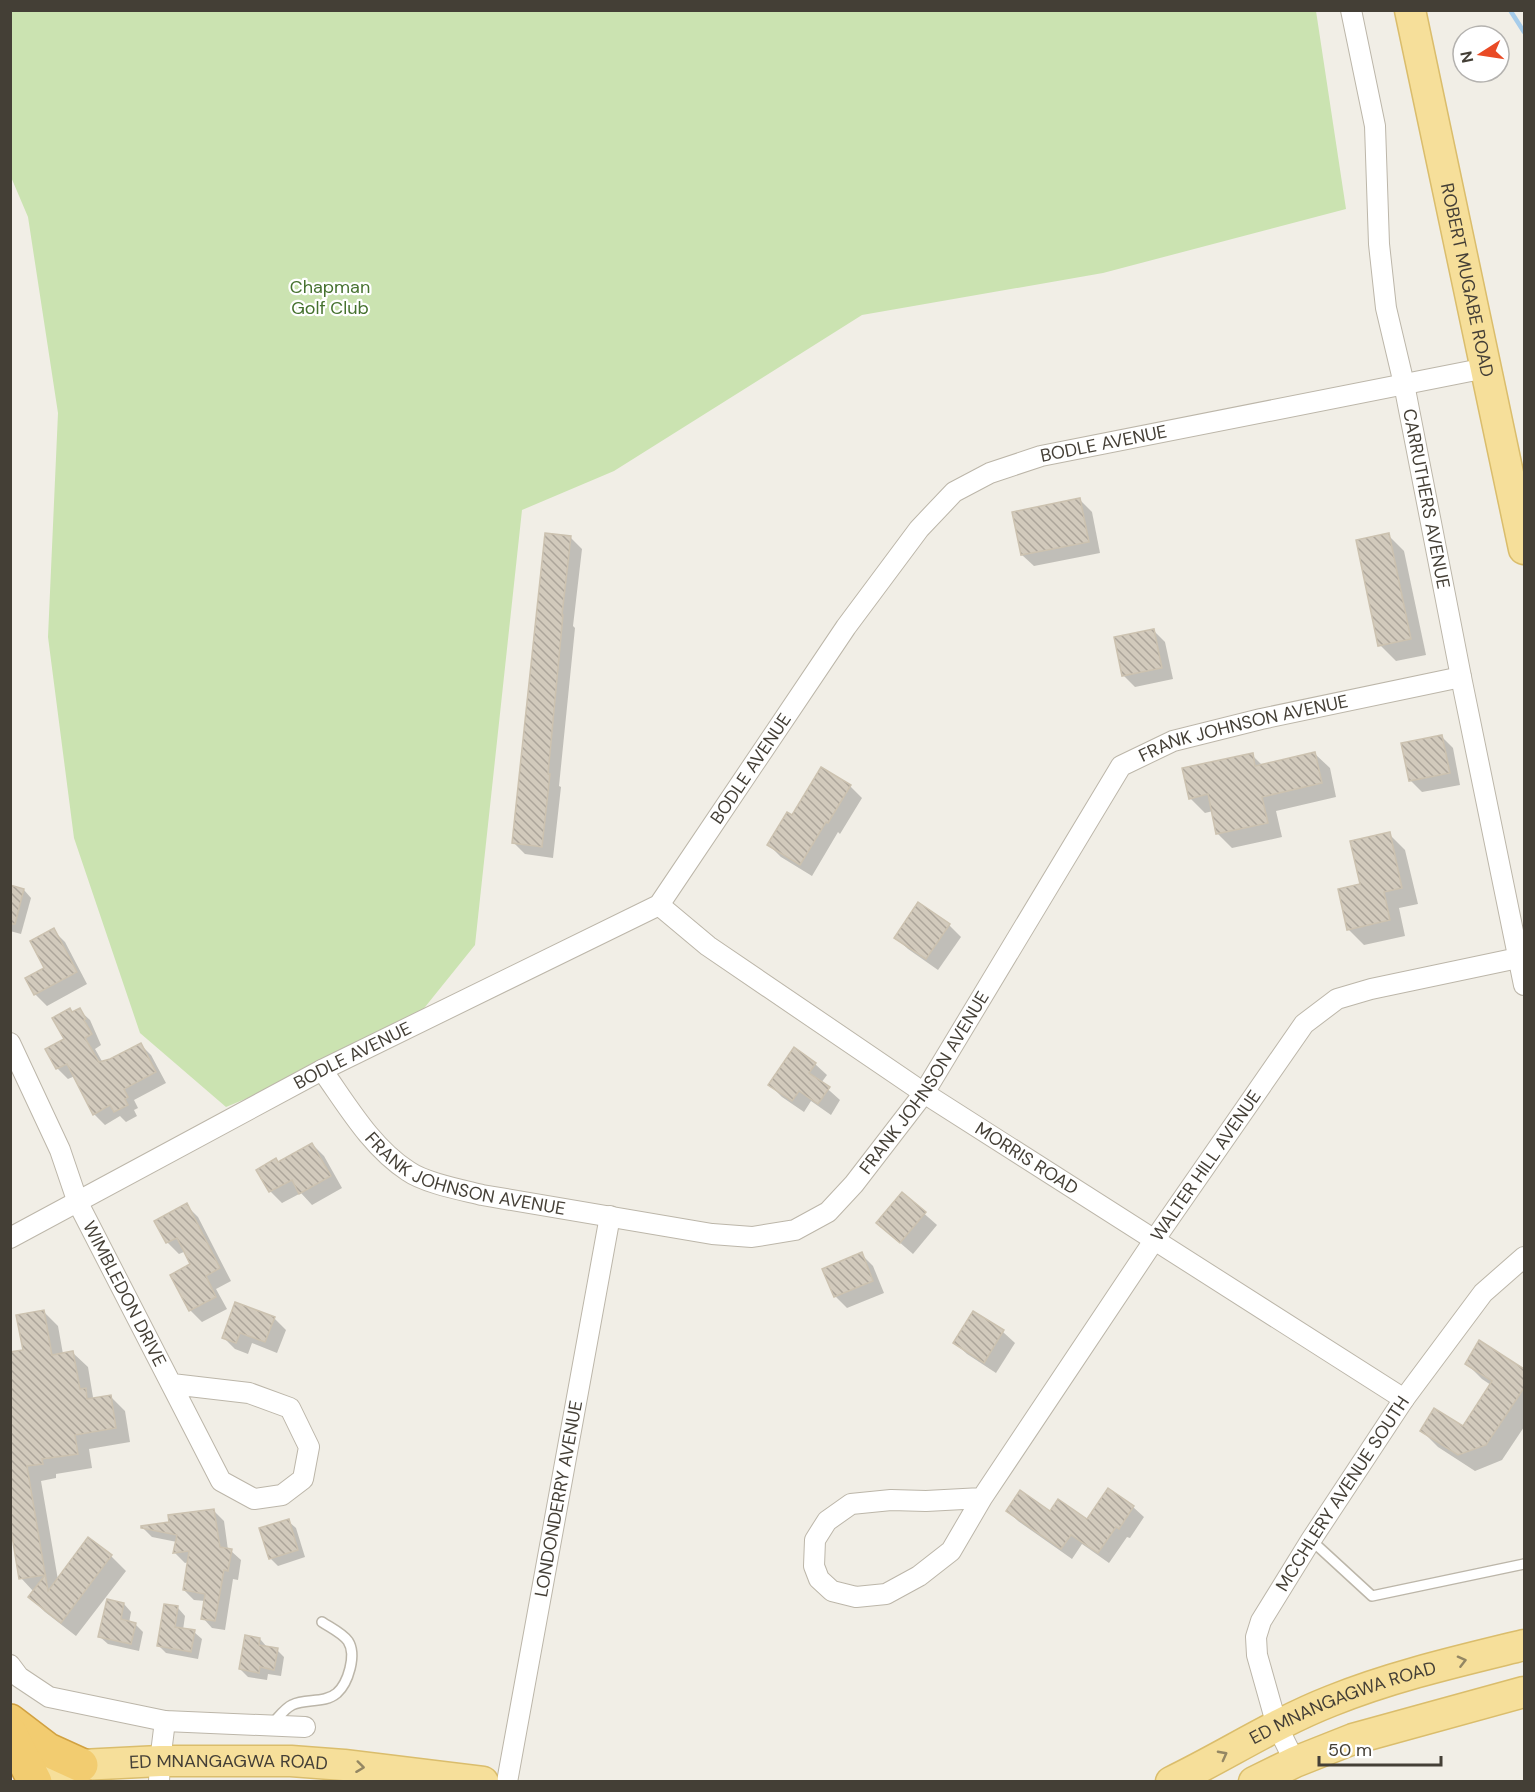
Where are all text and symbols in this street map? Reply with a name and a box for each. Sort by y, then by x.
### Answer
north arrow [1451,24,1511,84]
text: N [1455,49,1478,65]
street label: ROBERT MUGABE ROAD [1435,181,1499,379]
park label: Chapman Golf Club [290,275,370,320]
street label: CARRUTHERS AVENUE [1397,407,1456,591]
street label: BODLE AVENUE [1038,419,1169,468]
street label: FRANK JOHNSON AVENUE [1135,689,1350,768]
street label: BODLE AVENUE [705,709,797,829]
street label: FRANK JOHNSON AVENUE [854,987,995,1179]
street label: BODLE AVENUE [289,1016,415,1095]
street label: WALTER HILL AVENUE [1145,1085,1267,1246]
street label: MORRIS ROAD [971,1117,1083,1200]
street label: FRANK JOHNSON AVENUE [360,1127,567,1221]
street label: WIMBLEDON DRIVE [77,1217,172,1370]
street label: MCCHLERY AVENUE SOUTH [1270,1391,1415,1596]
street label: LONDONDERRY AVENUE [529,1399,588,1599]
one-way arrow [1457,1655,1467,1668]
street label: ED MNANGAGWA ROAD [1245,1656,1439,1750]
scale bar [1319,1729,1440,1767]
text: 50 m [1328,1738,1372,1762]
street label: ED MNANGAGWA ROAD [129,1749,329,1776]
one-way arrow [1217,1751,1227,1762]
one-way arrow [356,1760,365,1772]

